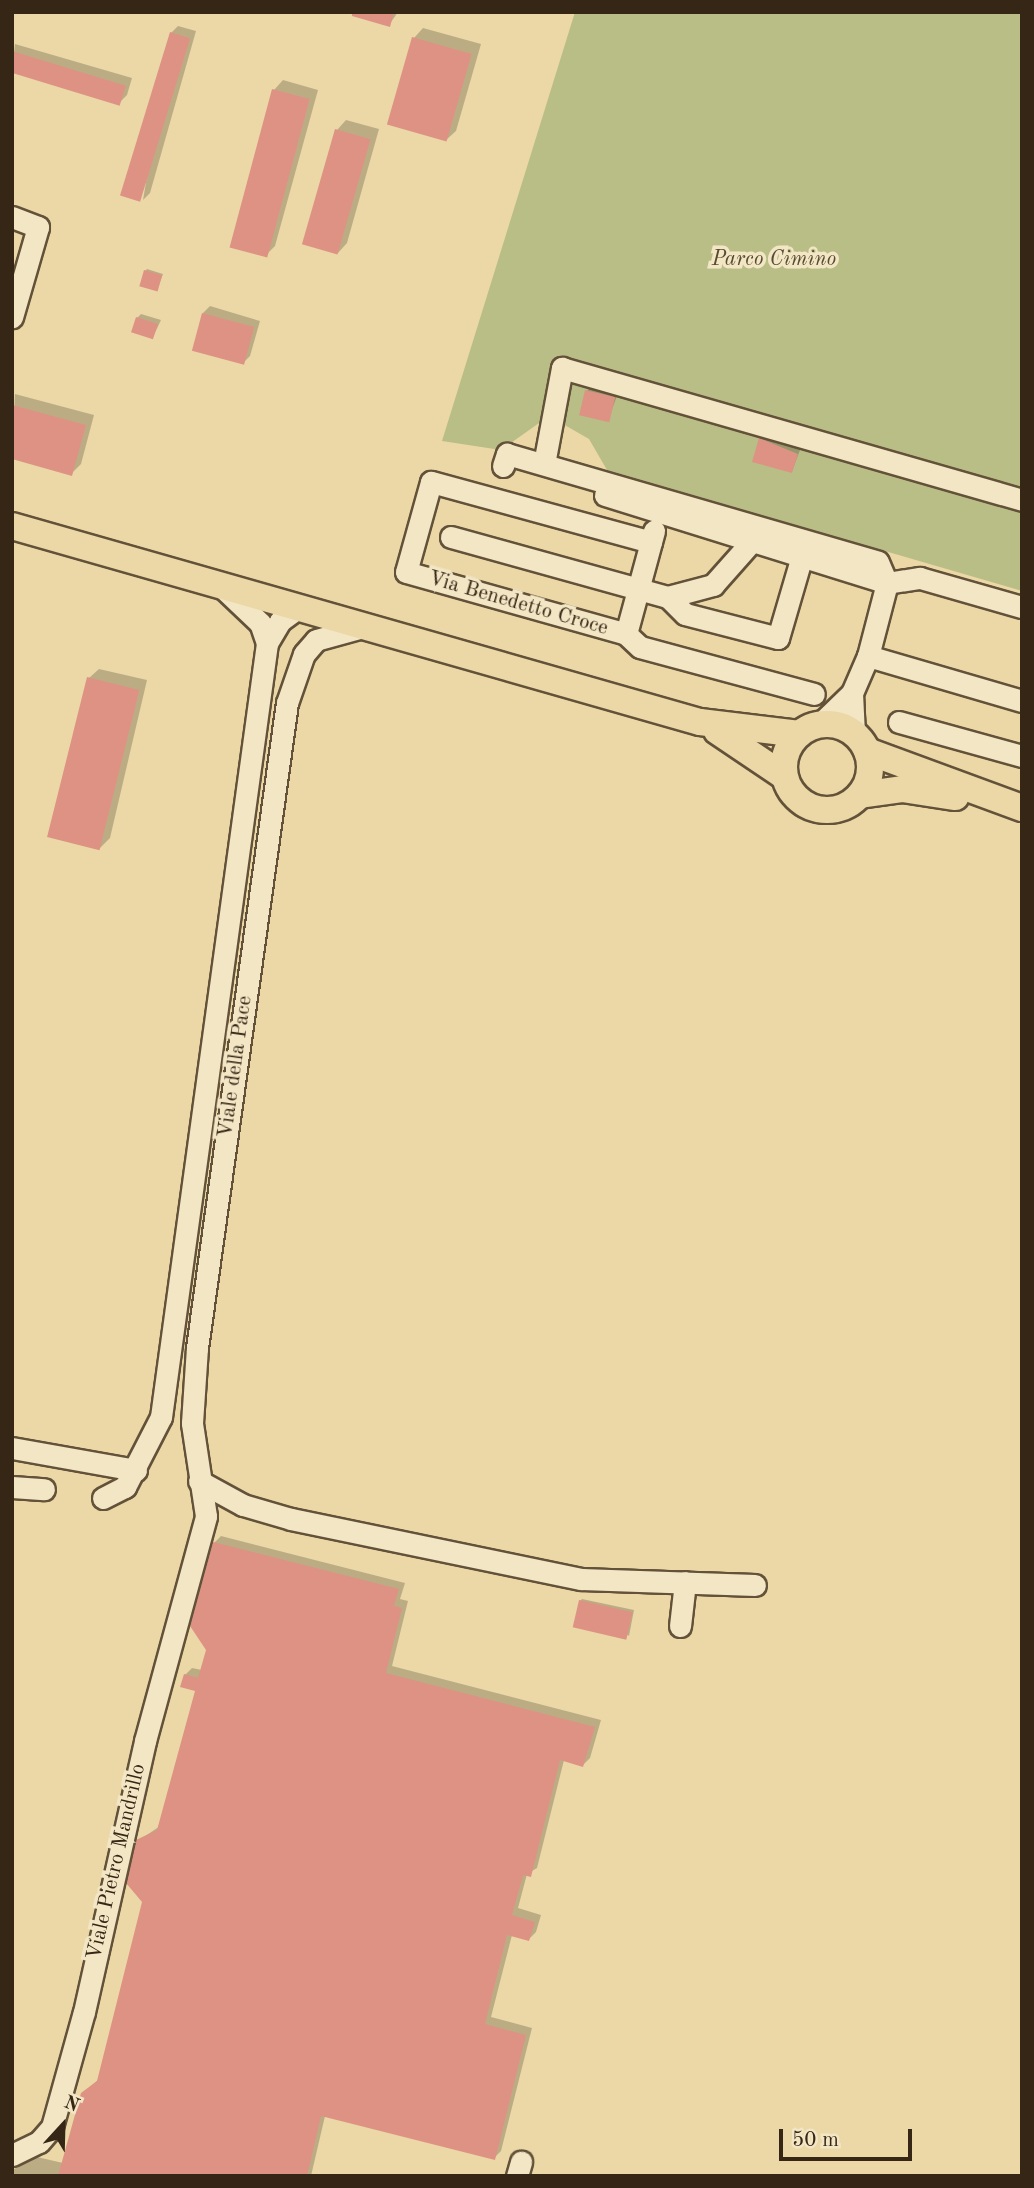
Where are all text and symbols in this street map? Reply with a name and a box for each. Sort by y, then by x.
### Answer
park label: Parco Cimino [712,247,836,273]
street label: Via Benedetto Croce [425,566,611,642]
street label: Viale della Pace [214,994,258,1140]
street label: Viale Pietro Mandrillo [82,1761,152,1963]
north arrow [28,2090,98,2160]
text: N [61,2094,81,2117]
scale bar [782,2114,915,2158]
text: 50 m [792,2130,839,2151]

